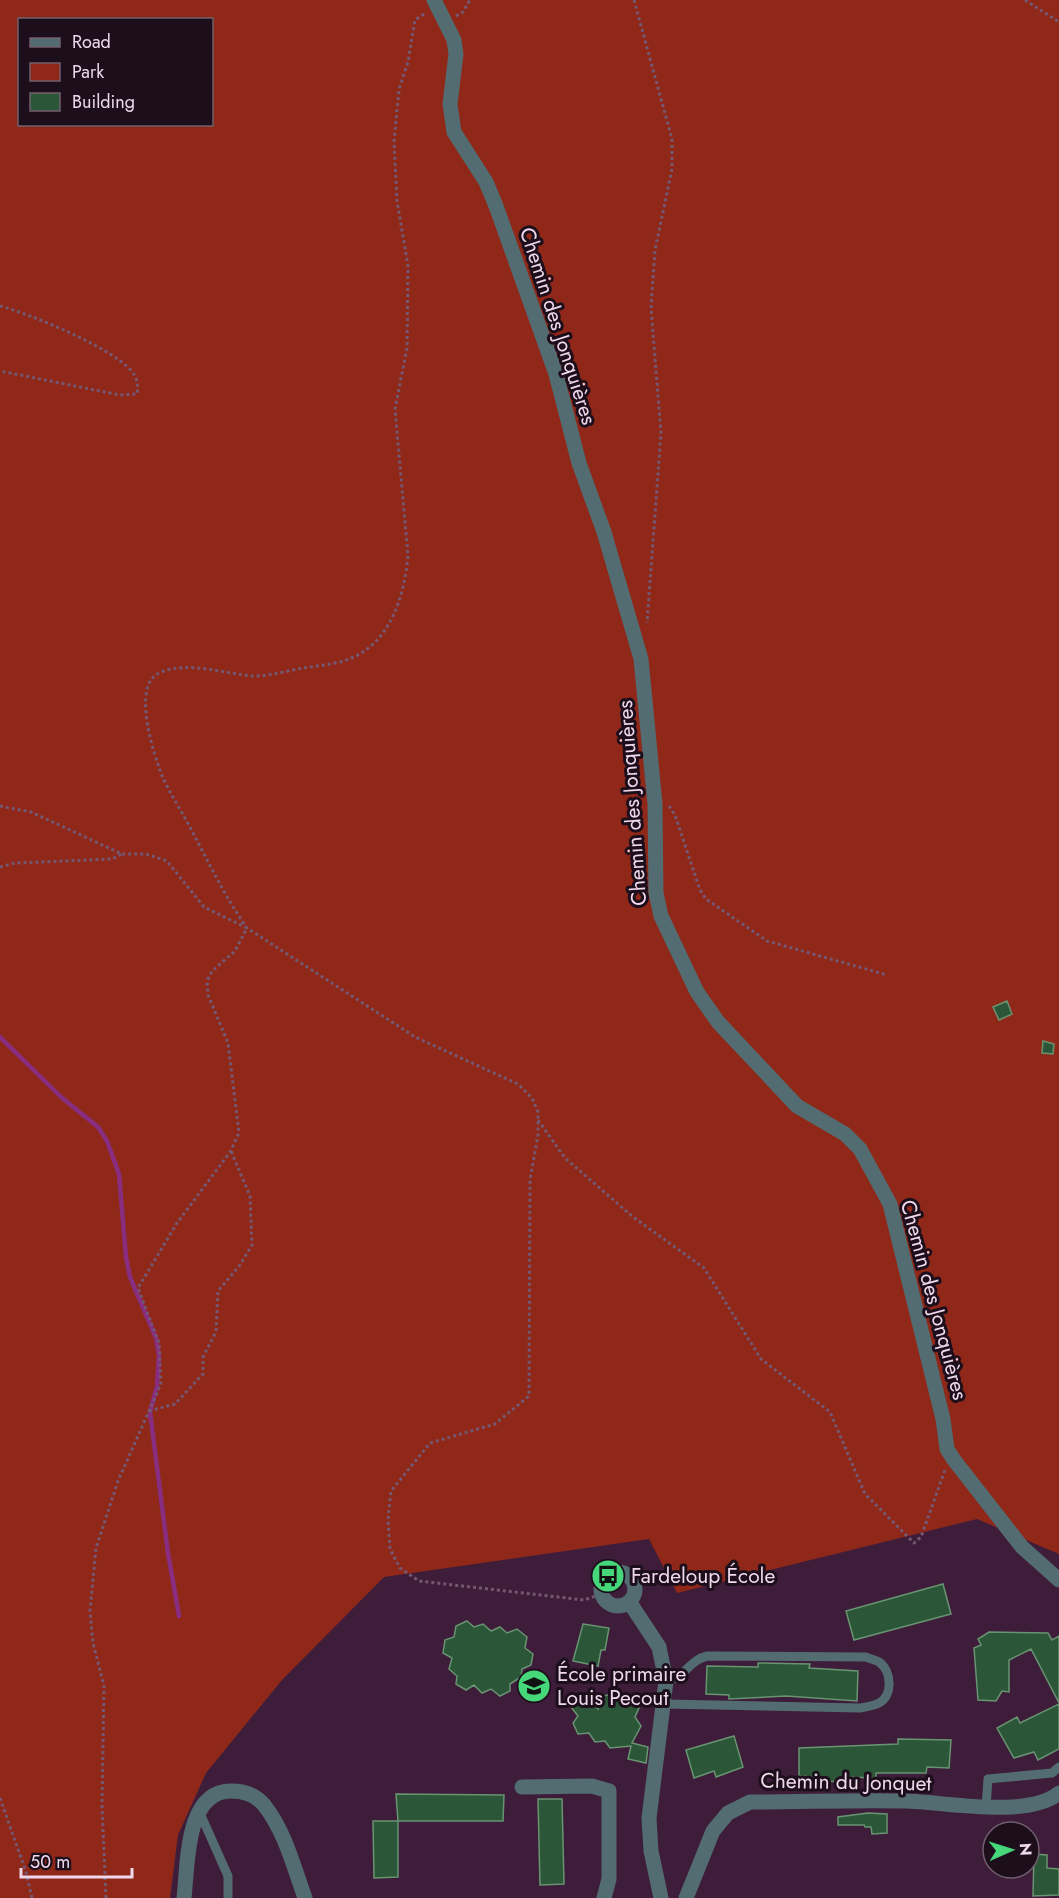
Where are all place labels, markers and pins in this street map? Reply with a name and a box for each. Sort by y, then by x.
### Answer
bus stop icon: Fardeloup École [590,1558,626,1594]
place label: Fardeloup École [631,1561,775,1591]
place label: École primaire Louis Pecout [557,1659,686,1713]
school or university icon: École primaire Louis Pecout [516,1668,552,1704]

